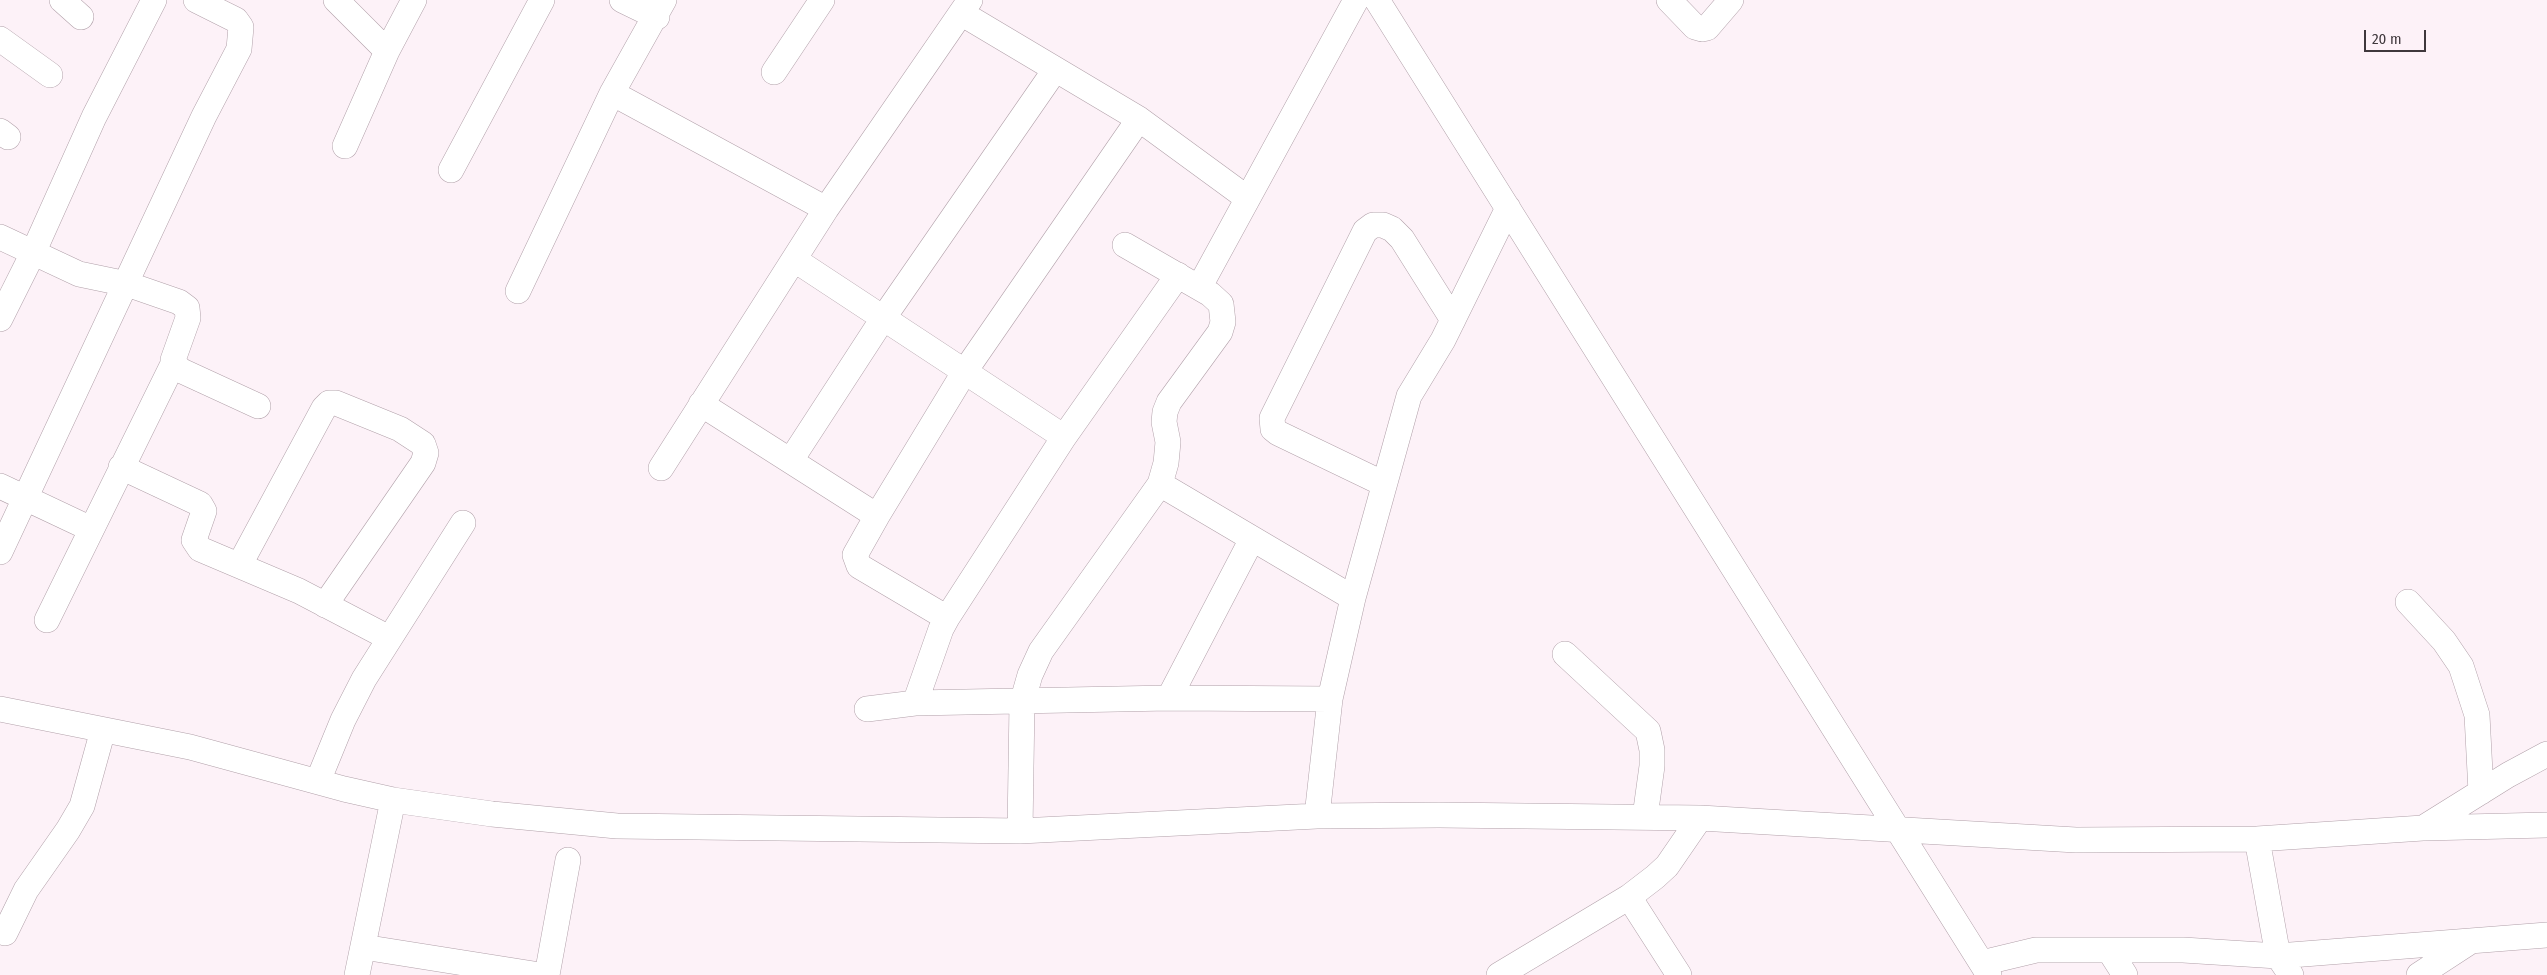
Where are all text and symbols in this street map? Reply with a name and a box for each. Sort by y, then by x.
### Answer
scale bar [2367,20,2430,52]
text: 20 m [2372,30,2402,48]

